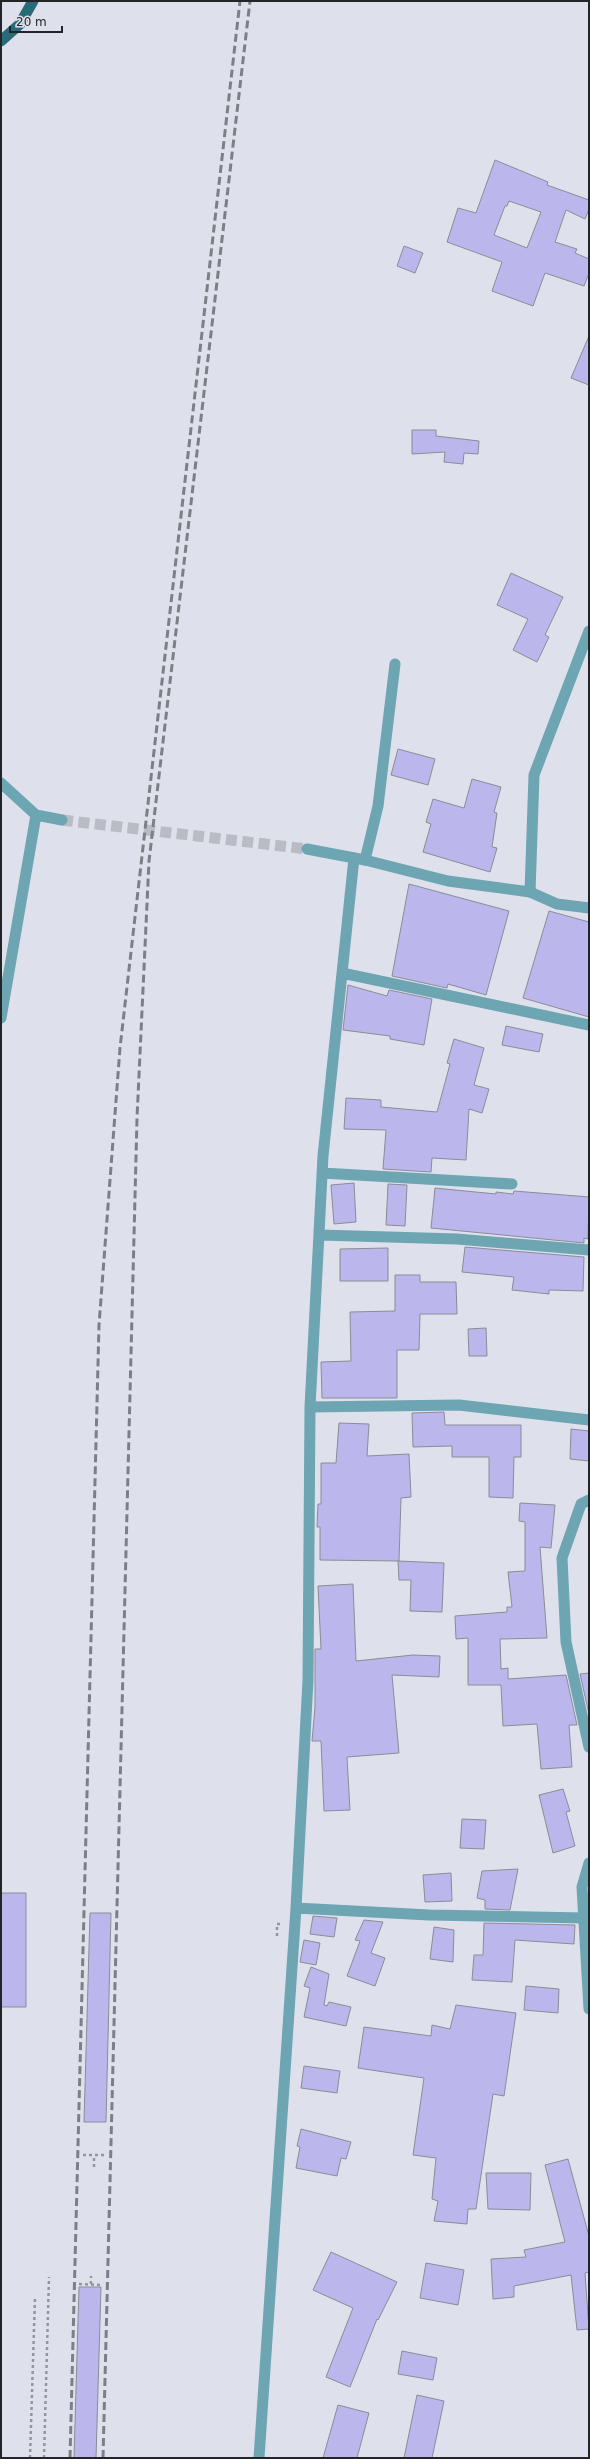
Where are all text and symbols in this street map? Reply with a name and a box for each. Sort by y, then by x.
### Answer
scale bar [10,8,62,34]
text: 20 m [16,15,47,29]

